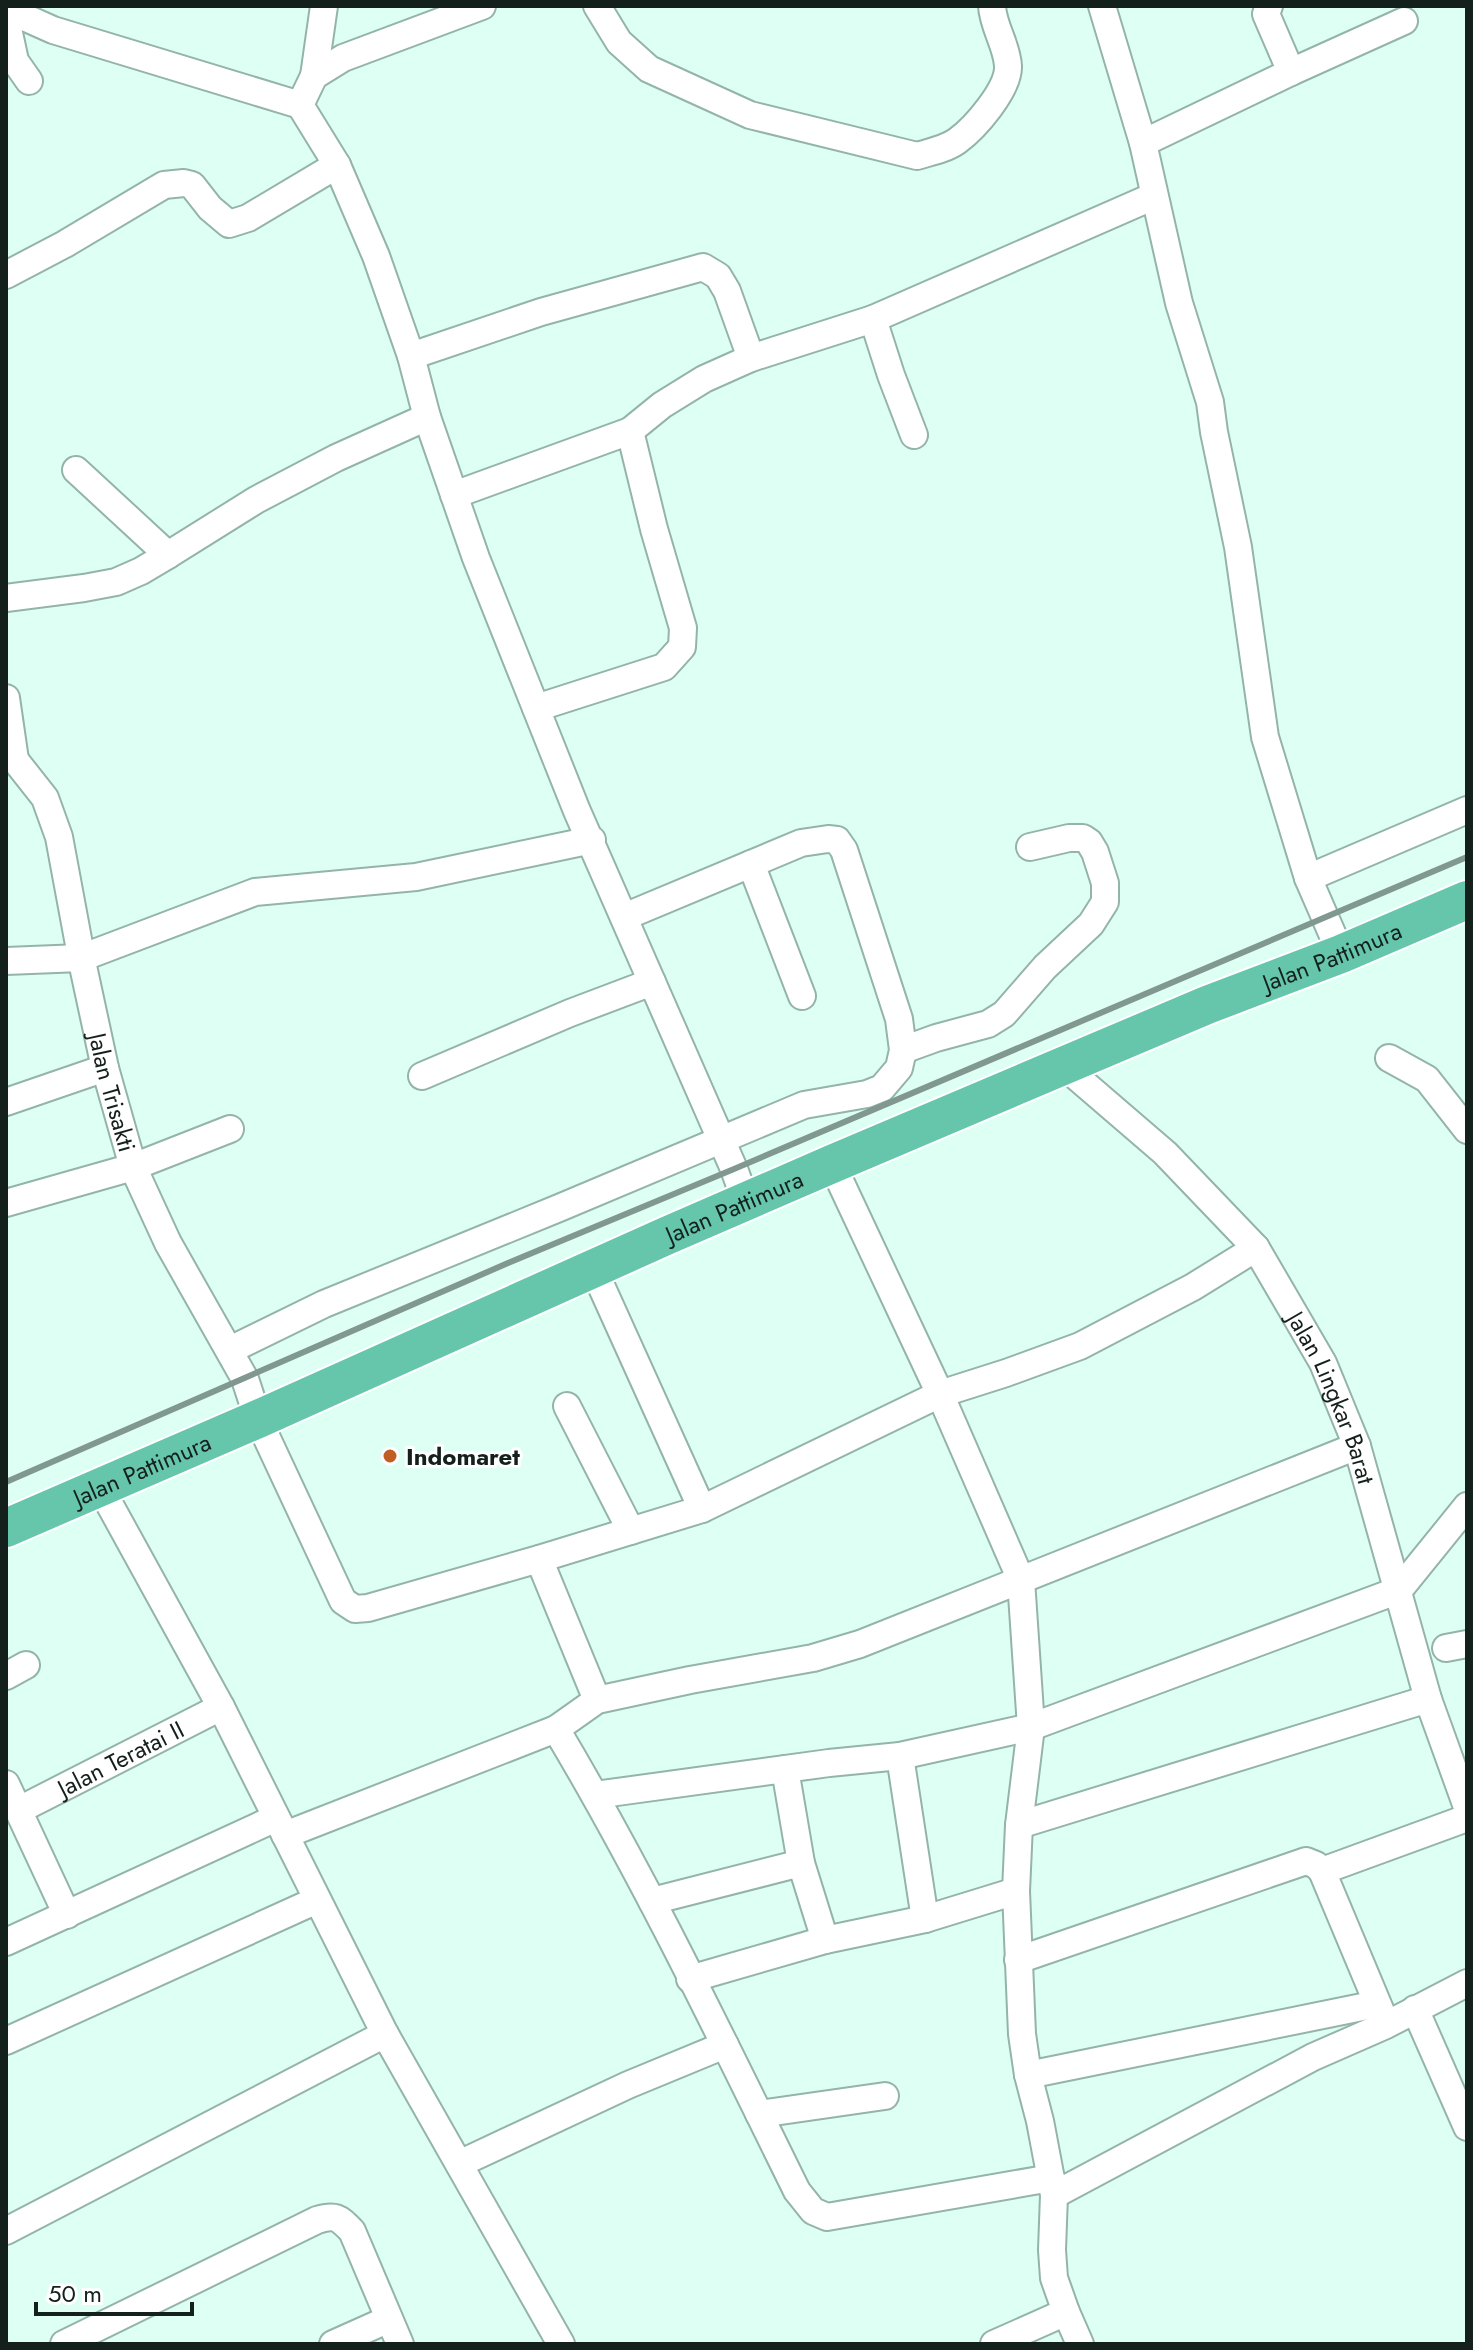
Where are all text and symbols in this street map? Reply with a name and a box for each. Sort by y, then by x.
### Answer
street label: Jalan Pattimura [1254,913,1407,1001]
street label: Jalan Trisakti [80,1027,145,1156]
street label: Jalan Pattimura [657,1161,809,1253]
street label: Jalan Lingkar Barat [1278,1302,1384,1488]
street label: Jalan Pattimura [65,1424,216,1516]
place label: Indomaret [406,1439,520,1474]
marker: Indomaret [381,1447,399,1465]
street label: Jalan Teratai II [49,1711,190,1806]
scale bar [36,2266,192,2316]
text: 50 m [48,2276,102,2311]

